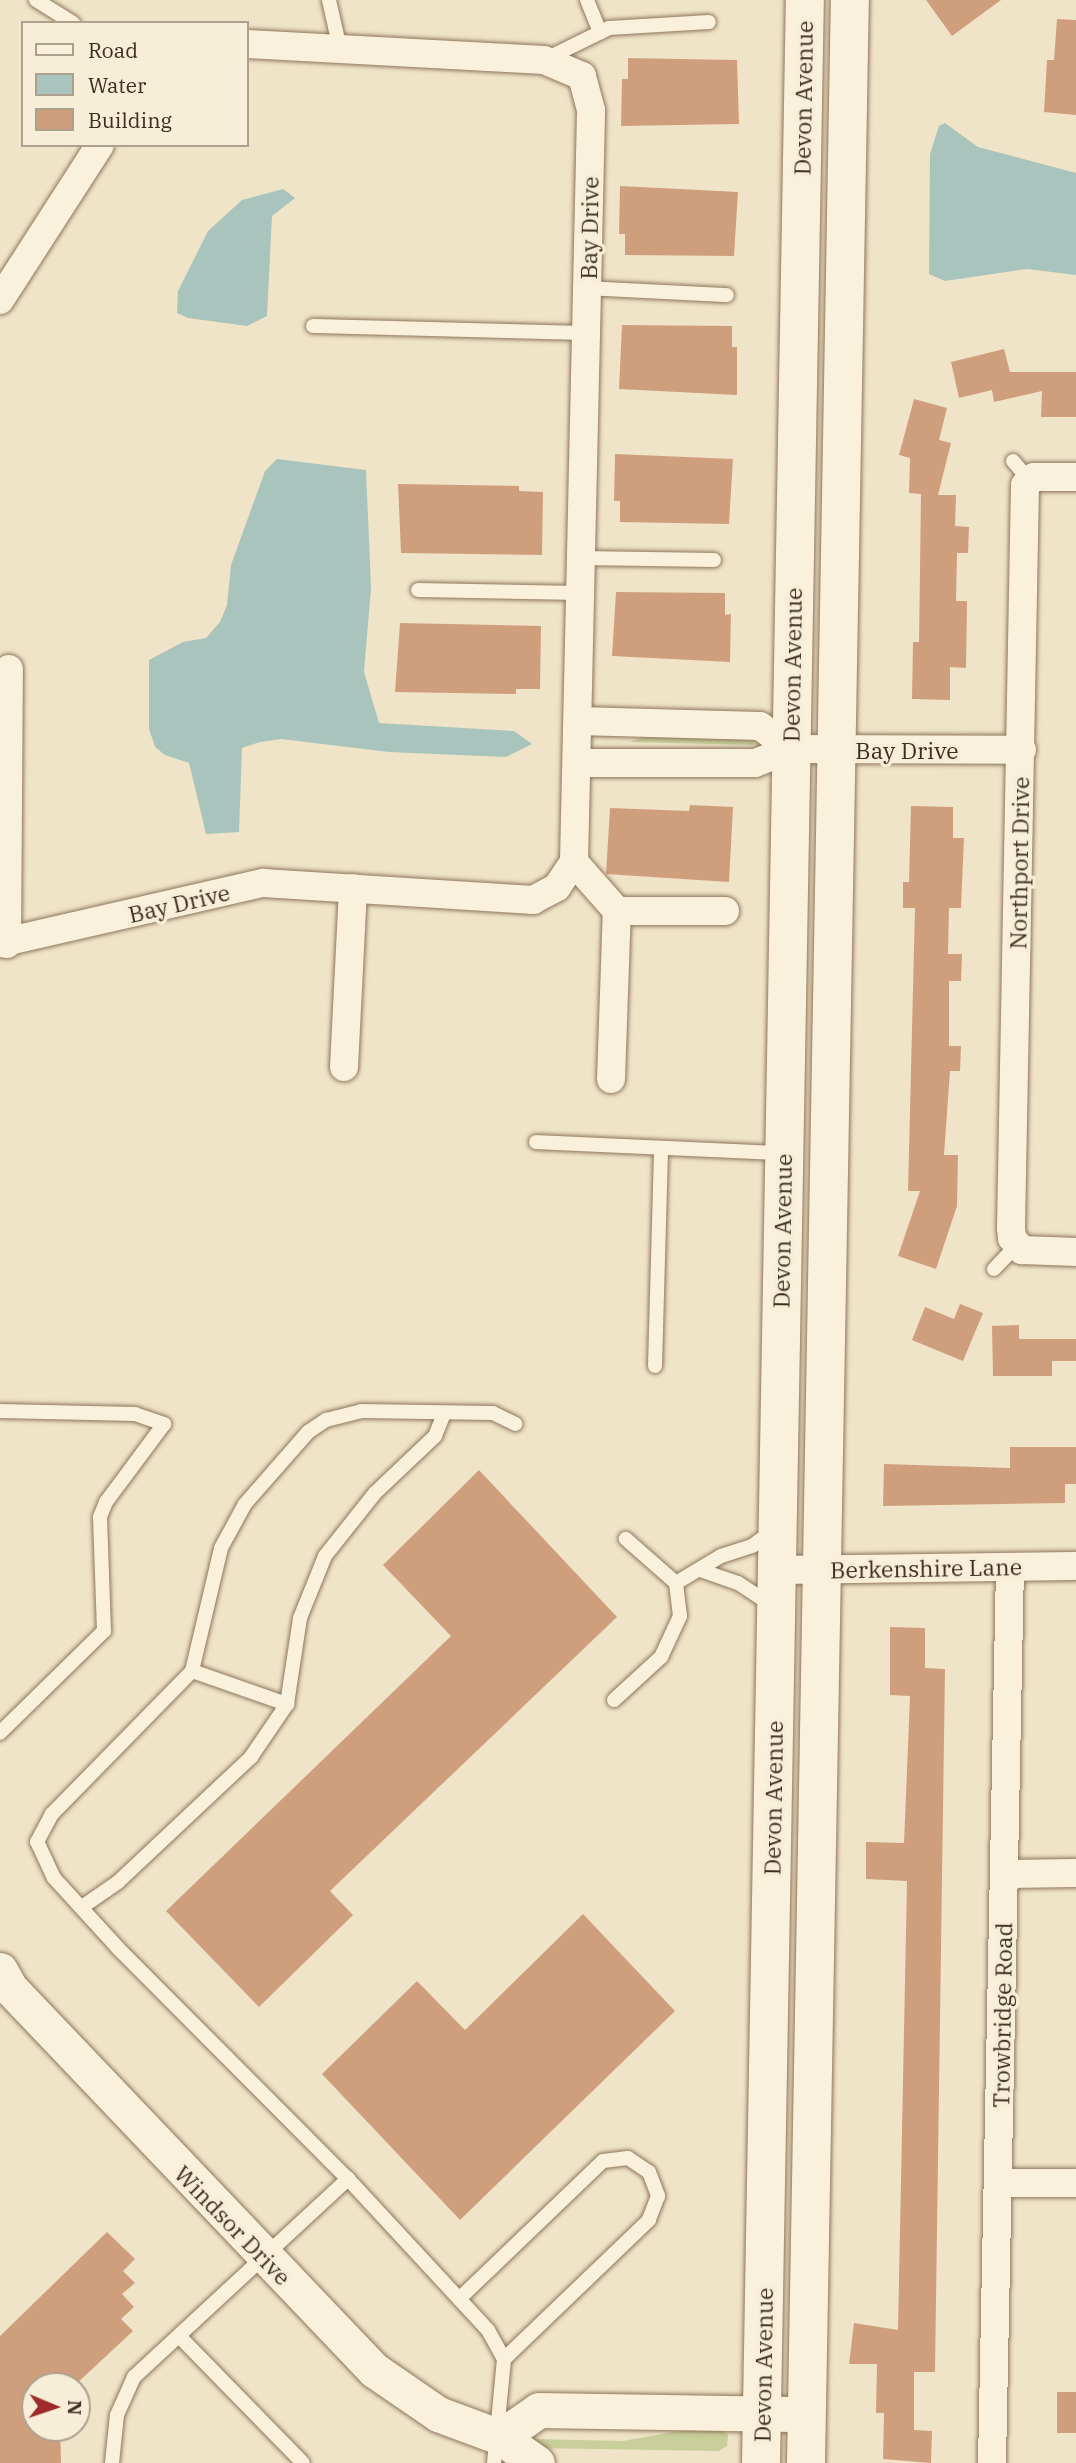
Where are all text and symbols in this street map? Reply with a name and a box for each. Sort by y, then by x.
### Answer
legend [21,21,248,147]
street label: Devon Avenue [788,21,818,175]
text: Road [88,36,138,64]
text: Water [88,71,146,99]
text: Building [88,106,172,134]
street label: Bay Drive [574,176,604,280]
street label: Devon Avenue [777,588,807,742]
street label: Bay Drive [855,736,959,764]
street label: Northport Drive [1004,776,1034,950]
street label: Bay Drive [126,878,232,928]
street label: Devon Avenue [767,1154,797,1308]
street label: Berkenshire Lane [830,1553,1022,1583]
street label: Devon Avenue [758,1721,788,1875]
street label: Trowbridge Road [987,1922,1017,2108]
street label: Windsor Drive [169,2159,297,2291]
street label: Devon Avenue [748,2288,778,2442]
north arrow [21,2372,91,2442]
text: N [63,2400,87,2416]

